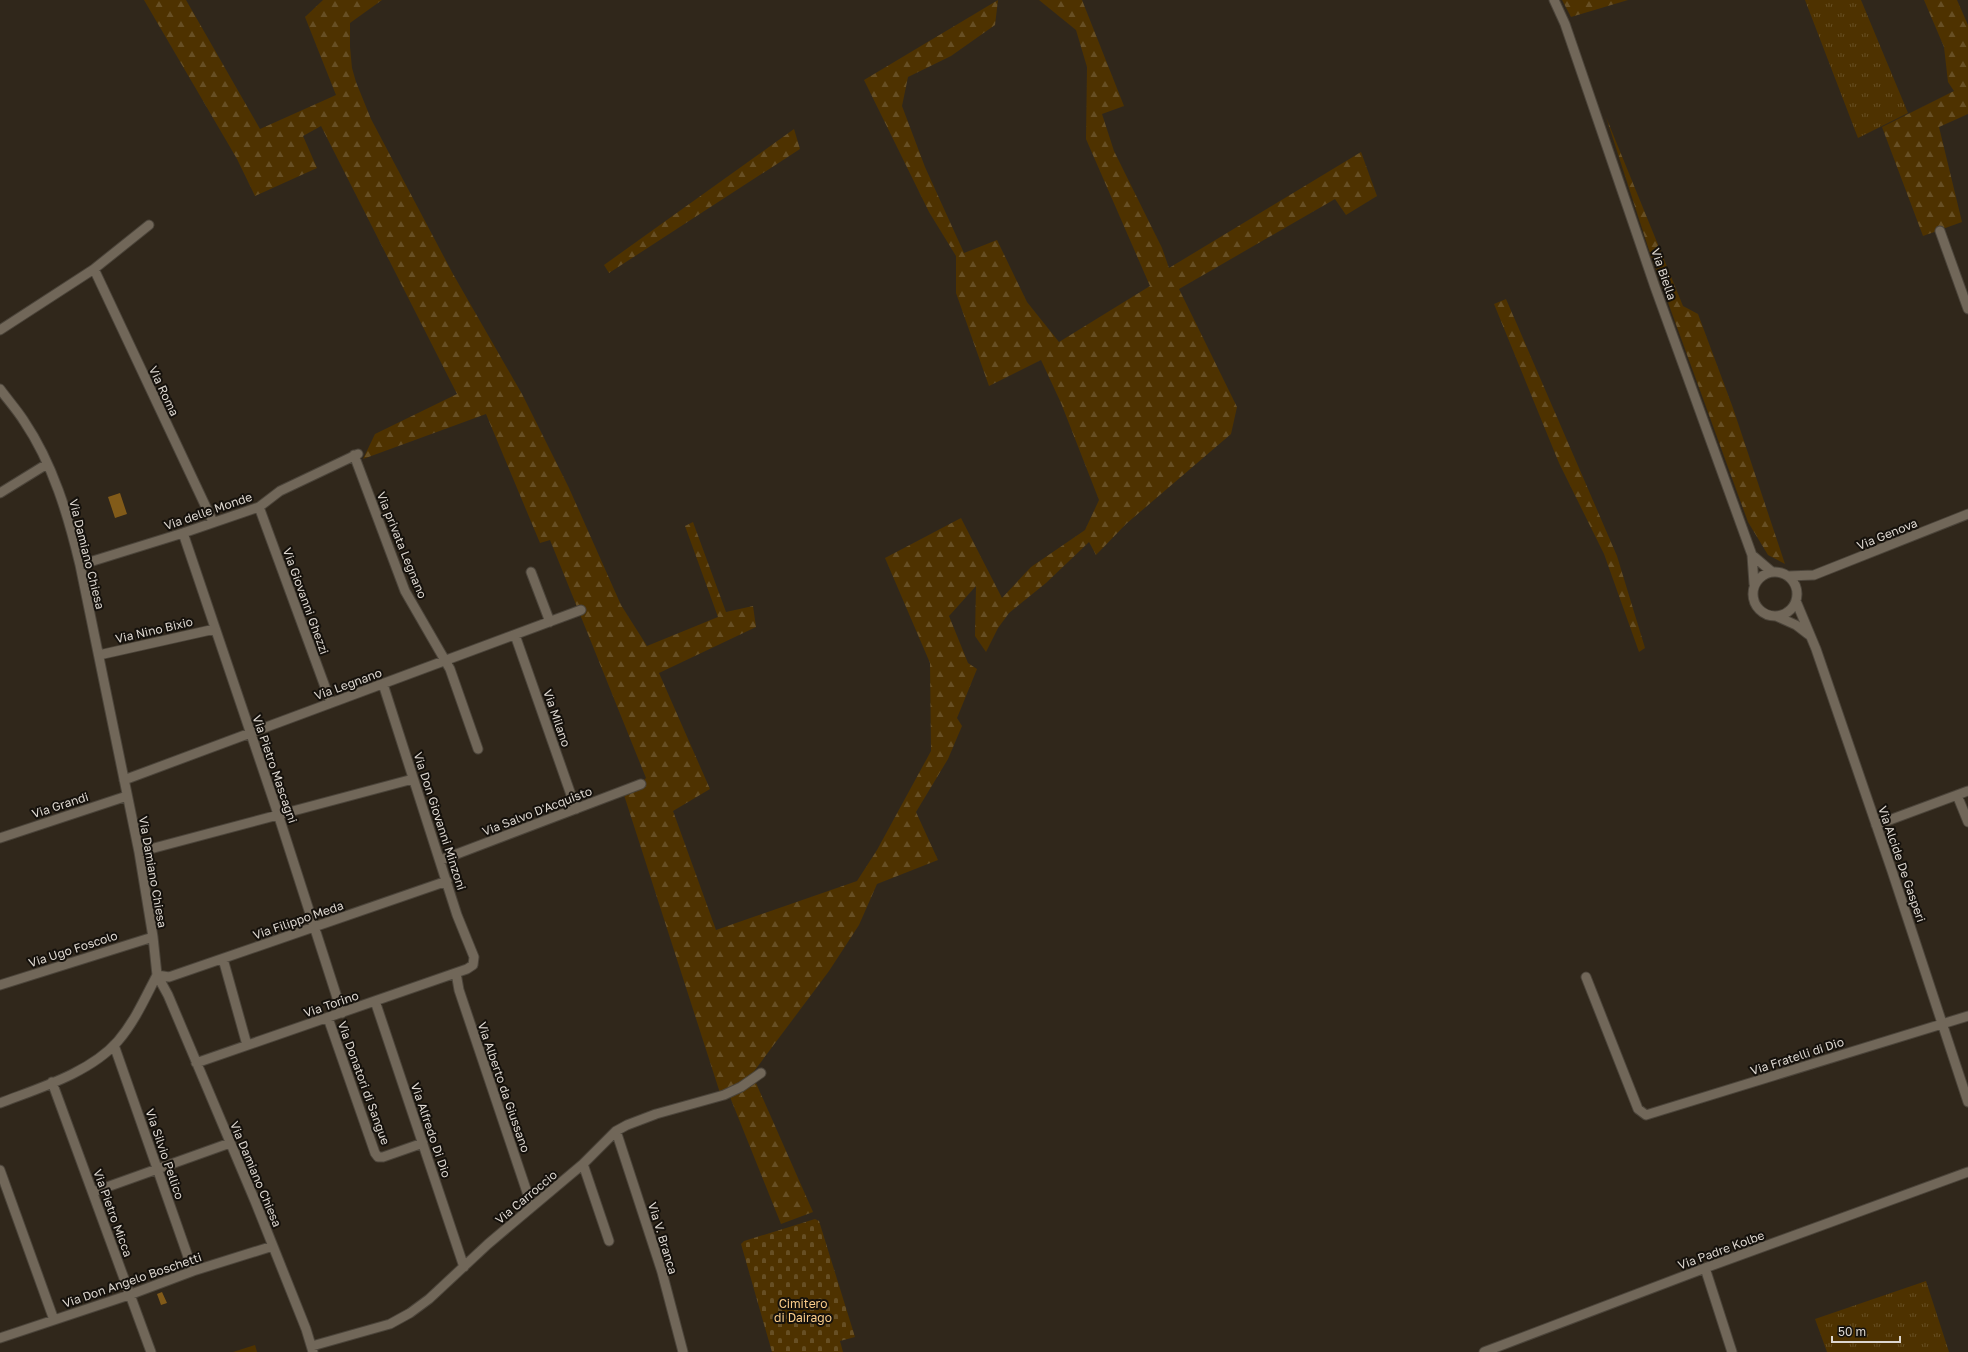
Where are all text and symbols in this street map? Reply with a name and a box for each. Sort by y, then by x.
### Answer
street label: Via Biella [1648,246,1680,302]
street label: Via Roma [146,364,182,418]
street label: Via delle Monde [162,489,254,533]
street label: Via privata Legnano [374,489,430,601]
street label: Via Damiano Chiesa [66,497,108,611]
street label: Via Genova [1855,515,1919,553]
street label: Via Giovanni Ghezzi [280,546,332,656]
street label: Via Nino Bixio [114,614,194,646]
street label: Via Legnano [312,665,384,703]
street label: Via Milano [540,687,574,749]
street label: Via Pietro Mascagni [249,713,301,825]
street label: Via Don Giovanni Minzoni [411,750,469,892]
street label: Via Salvo D'Acquisto [480,783,594,839]
street label: Via Grandi [30,789,90,821]
street label: Via Alcide De Gasperi [1875,804,1929,924]
street label: Via Damiano Chiesa [136,815,170,929]
street label: Via Filippo Meda [251,897,345,943]
street label: Via Ugo Foscolo [27,928,119,970]
street label: Via Torino [302,988,360,1020]
street label: Via Donatori di Sangue [335,1019,393,1147]
street label: Via Alberto da Giussano [475,1020,533,1154]
street label: Via Fratelli di Dio [1748,1034,1846,1078]
street label: Via Alfredo Di Dio [408,1081,454,1179]
street label: Via Silvio Pellico [142,1107,188,1201]
street label: Via Damiano Chiesa [227,1119,285,1229]
street label: Via Pietro Micca [90,1167,136,1259]
street label: Via Carroccio [492,1167,560,1227]
street label: Via V. Branca [645,1200,681,1276]
street label: Via Padre Kolbe [1676,1227,1766,1273]
street label: Via Don Angelo Boschetti [61,1249,203,1311]
park label: Cimitero di Dairago [774,1296,832,1325]
scale bar [1832,1318,1900,1344]
text: 50 m [1838,1324,1866,1339]

